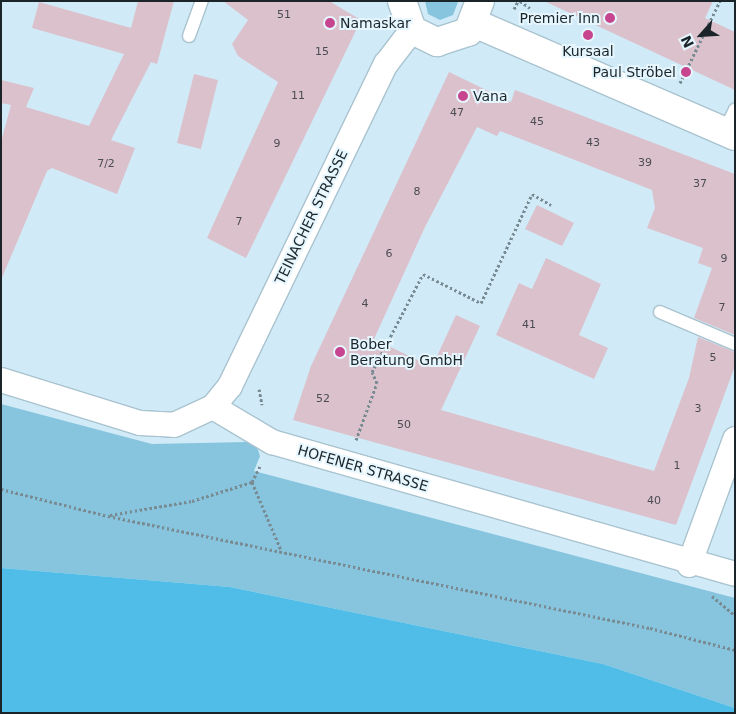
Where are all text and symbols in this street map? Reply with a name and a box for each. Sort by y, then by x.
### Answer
house number: 51 [277,8,291,22]
place label: Premier Inn [520,10,600,26]
north arrow [676,10,726,60]
marker: Premier Inn [604,12,616,24]
place label: Namaskar [340,15,411,31]
marker: Namaskar [324,17,336,29]
marker: Kursaal [582,29,594,41]
text: N [678,33,697,50]
place label: Kursaal [562,43,614,59]
house number: 15 [315,45,329,59]
place label: Paul Ströbel [593,64,676,80]
marker: Paul Ströbel [680,66,692,78]
place label: Vana [473,88,508,104]
house number: 11 [291,89,305,103]
marker: Vana [457,90,469,102]
house number: 47 [450,106,464,120]
house number: 45 [530,115,544,129]
house number: 43 [586,136,600,150]
house number: 9 [274,137,280,151]
street label: TEINACHER STRASSE [271,147,351,287]
house number: 39 [638,156,652,170]
house number: 7/2 [97,157,115,171]
house number: 37 [693,177,707,191]
house number: 8 [414,185,420,199]
house number: 7 [236,215,242,229]
house number: 6 [386,247,392,261]
house number: 9 [721,252,727,266]
house number: 4 [362,297,368,311]
house number: 7 [719,301,725,315]
house number: 41 [522,318,536,332]
place label: Bober Beratung GmbH [350,336,463,368]
marker: Bober Beratung GmbH [334,346,346,358]
house number: 5 [710,351,716,365]
house number: 52 [316,392,330,406]
house number: 3 [695,402,701,416]
house number: 50 [397,418,411,432]
street label: HOFENER STRASSE [296,441,430,495]
house number: 1 [674,459,680,473]
house number: 40 [647,494,661,508]

